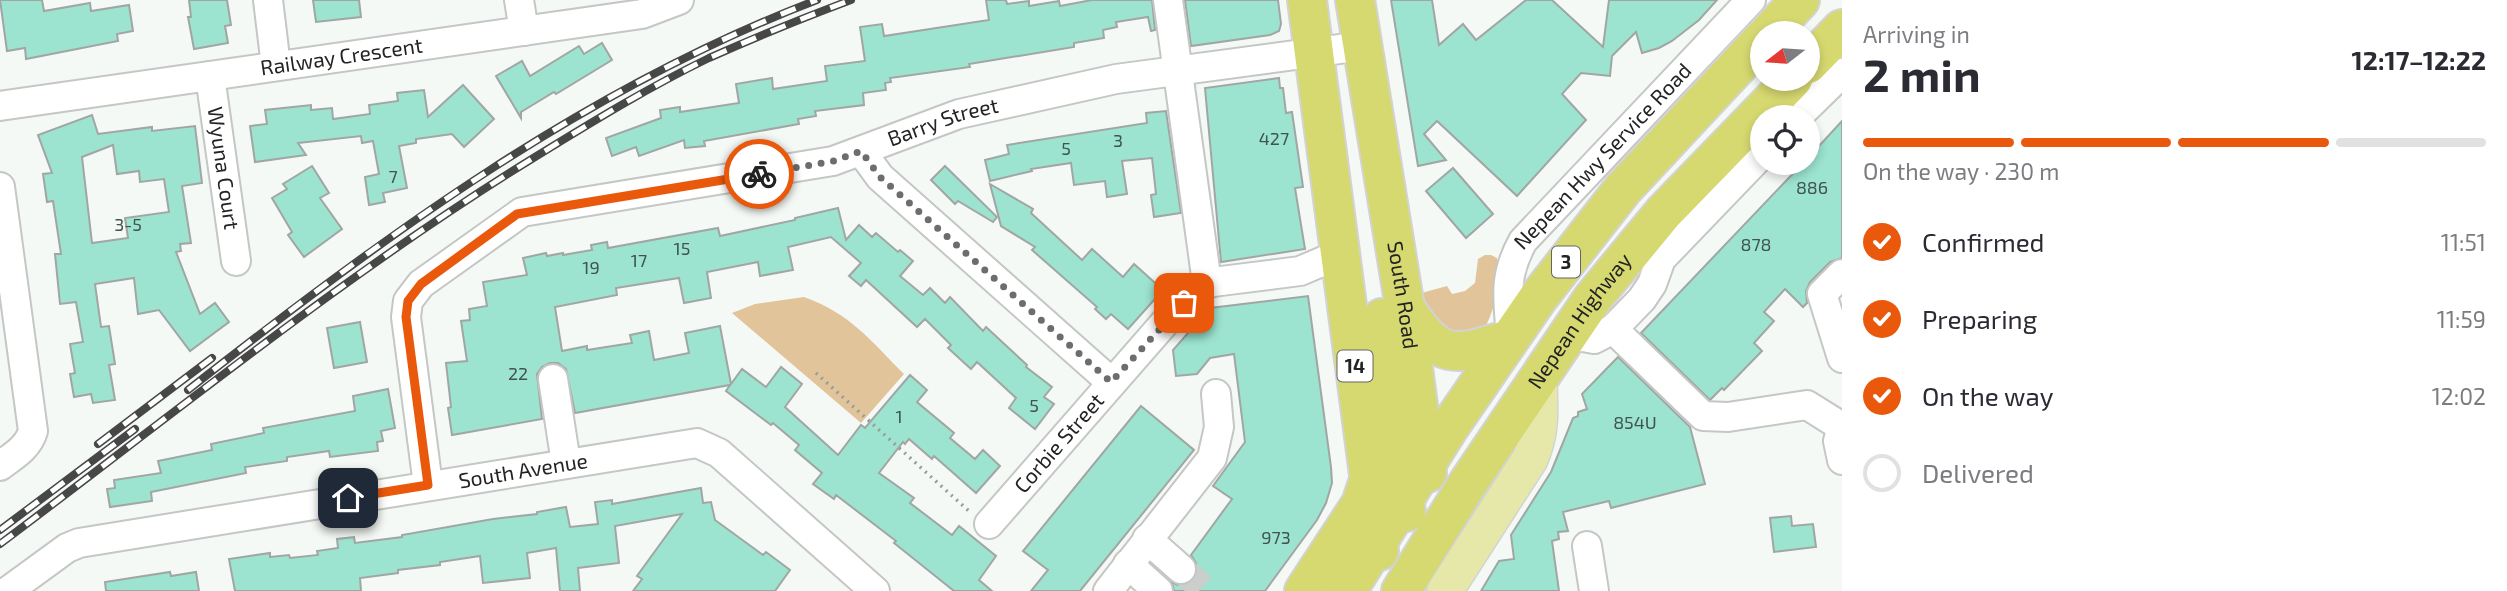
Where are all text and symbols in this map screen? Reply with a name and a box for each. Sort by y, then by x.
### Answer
text: Arriving in [1863,20,1970,48]
north arrow [1750,21,1820,91]
map controls [1750,21,1820,175]
street label: Railway Crescent [259,32,424,80]
text: 12:17–12:22 [2352,44,2486,75]
text: 2 min [1863,46,1981,101]
street label: Nepean Hwy Service Road [1508,57,1696,254]
street label: Barry Street [884,92,1000,151]
street label: Wyuna Court [203,105,245,231]
button: locate [1750,105,1820,175]
house number: 427 [1259,127,1289,149]
house number: 3 [1113,129,1123,151]
house number: 5 [1061,137,1071,159]
courier [724,139,794,209]
icon: bike [740,155,778,193]
text: On the way · 230 m [1863,157,2059,185]
house number: 7 [388,165,398,187]
house number: 886 [1796,176,1828,198]
house number: 3-5 [114,213,142,235]
icon: check [1863,223,1901,261]
text: Confirmed [1922,226,2045,257]
text: 11:51 [2441,228,2486,256]
house number: 878 [1740,233,1772,255]
house number: 15 [674,237,690,259]
street label: South Road [1383,239,1424,351]
road number: 3 [1552,246,1580,278]
street label: Nepean Highway [1522,247,1636,393]
house number: 17 [631,249,647,271]
house number: 19 [582,256,600,278]
pin [1154,273,1214,333]
icon: bag [1165,284,1203,322]
icon: check [1863,300,1901,338]
text: Preparing [1922,303,2037,334]
text: 11:59 [2437,305,2486,333]
road number: 14 [1338,350,1372,382]
house number: 22 [508,362,528,384]
icon: check [1863,377,1901,415]
text: On the way [1922,380,2053,411]
text: 12:02 [2432,382,2486,410]
street label: Corbie Street [1008,388,1108,497]
house number: 5 [1029,394,1039,416]
house number: 1 [895,405,903,427]
house number: 854U [1613,411,1657,433]
street label: South Avenue [457,447,589,492]
text: Delivered [1922,457,2034,488]
pin [318,468,378,528]
icon: home [329,479,367,517]
house number: 973 [1261,526,1291,548]

